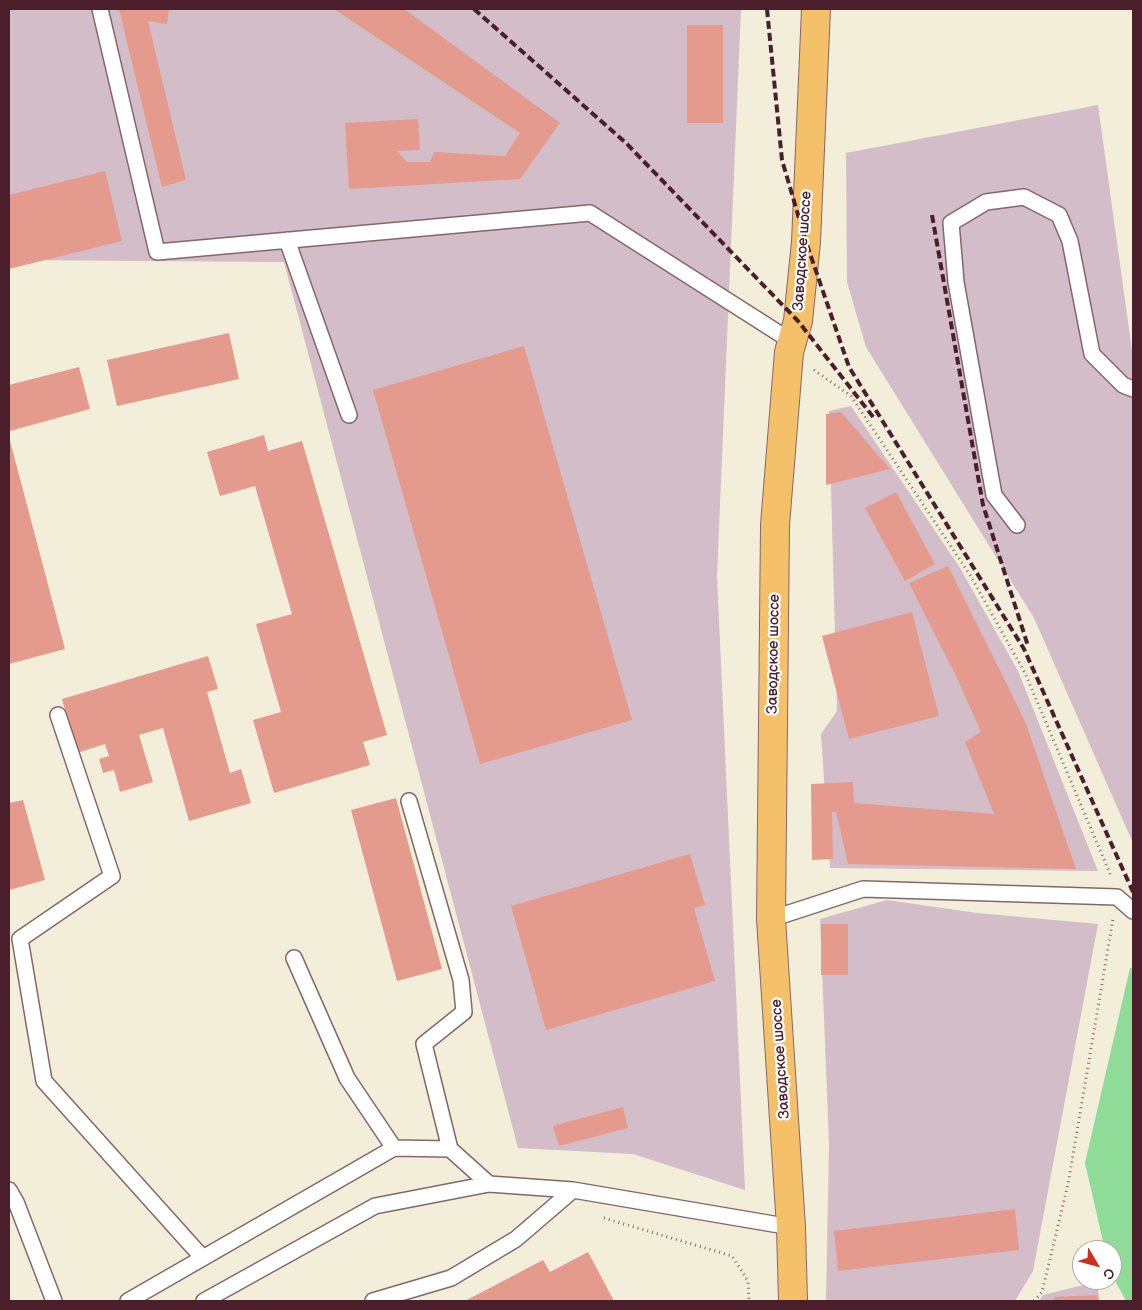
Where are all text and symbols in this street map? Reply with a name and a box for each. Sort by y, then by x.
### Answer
street label: Заводское шоссе [790,191,816,311]
street label: Заводское шоссе [764,594,784,714]
street label: Заводское шоссе [768,999,794,1119]
north arrow [1072,1240,1122,1290]
text: С [1099,1265,1118,1283]

